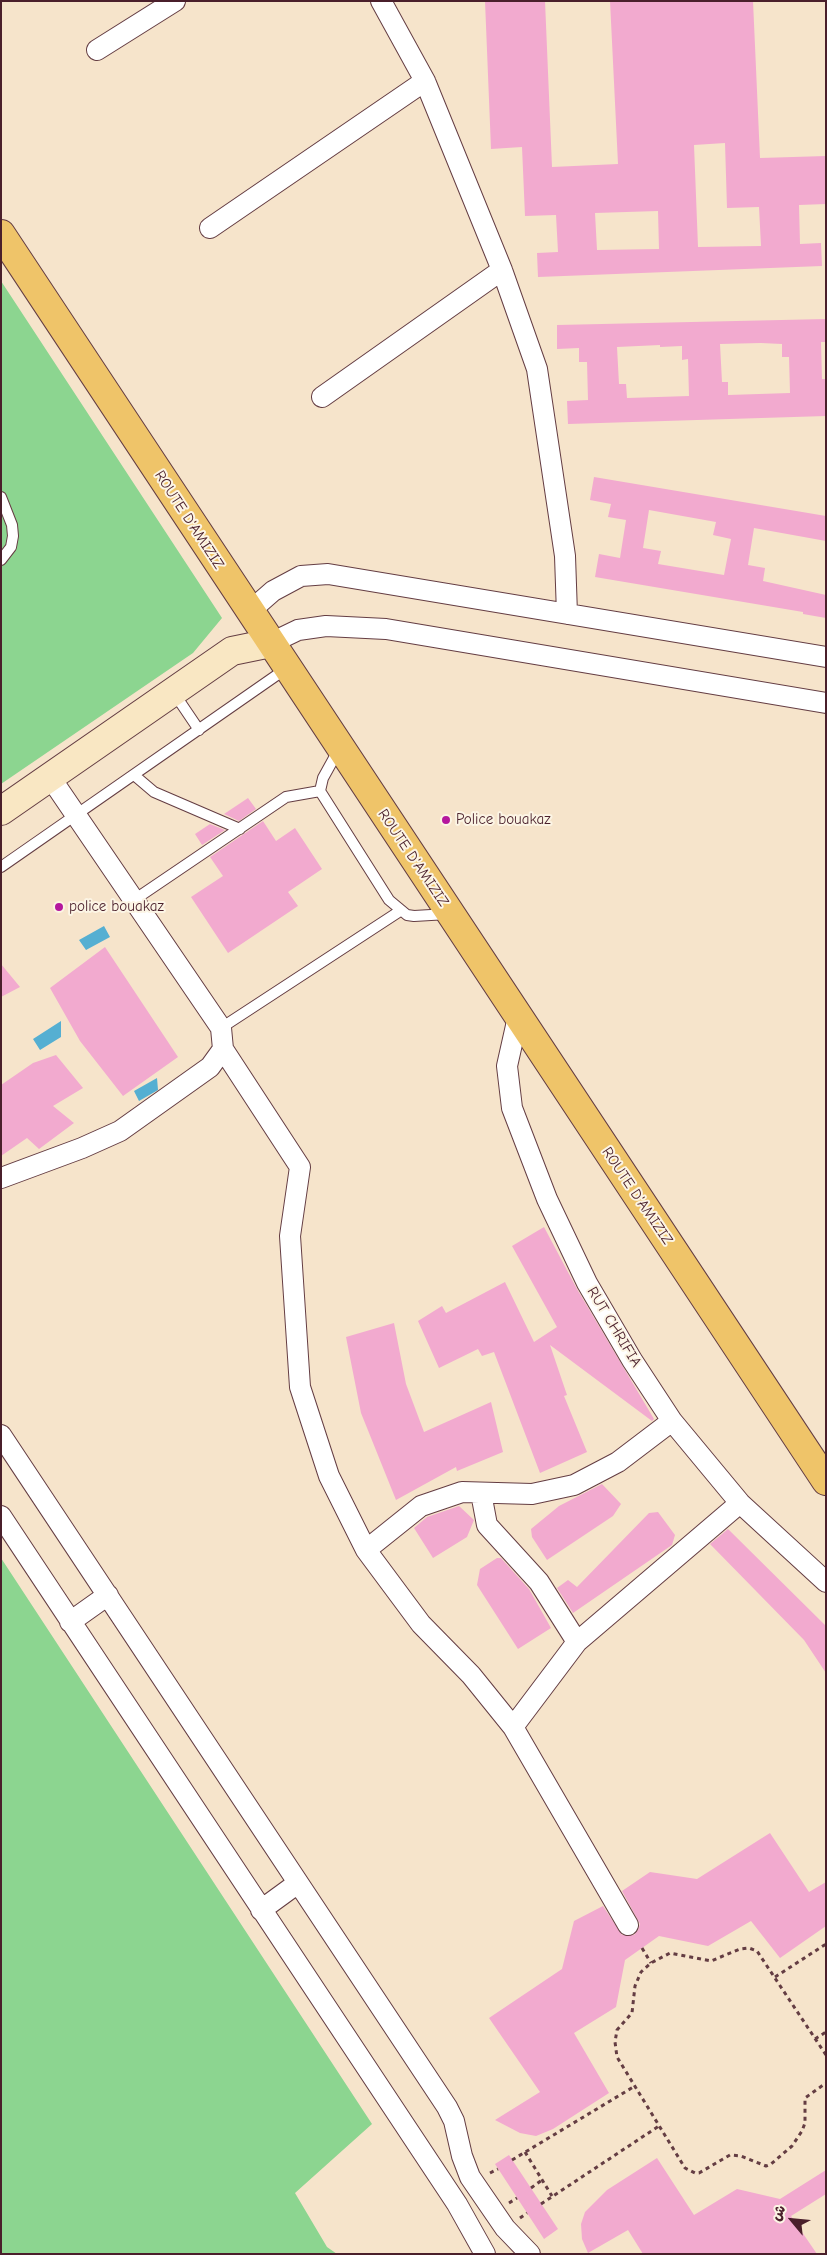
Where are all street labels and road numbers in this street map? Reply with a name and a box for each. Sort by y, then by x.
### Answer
street label: ROUTE D'AMIZIZ [150,467,228,573]
street label: ROUTE D'AMIZIZ [374,806,452,910]
street label: ROUTE D'AMIZIZ [598,1144,676,1248]
street label: RUT CHRIFIA [583,1284,645,1370]

